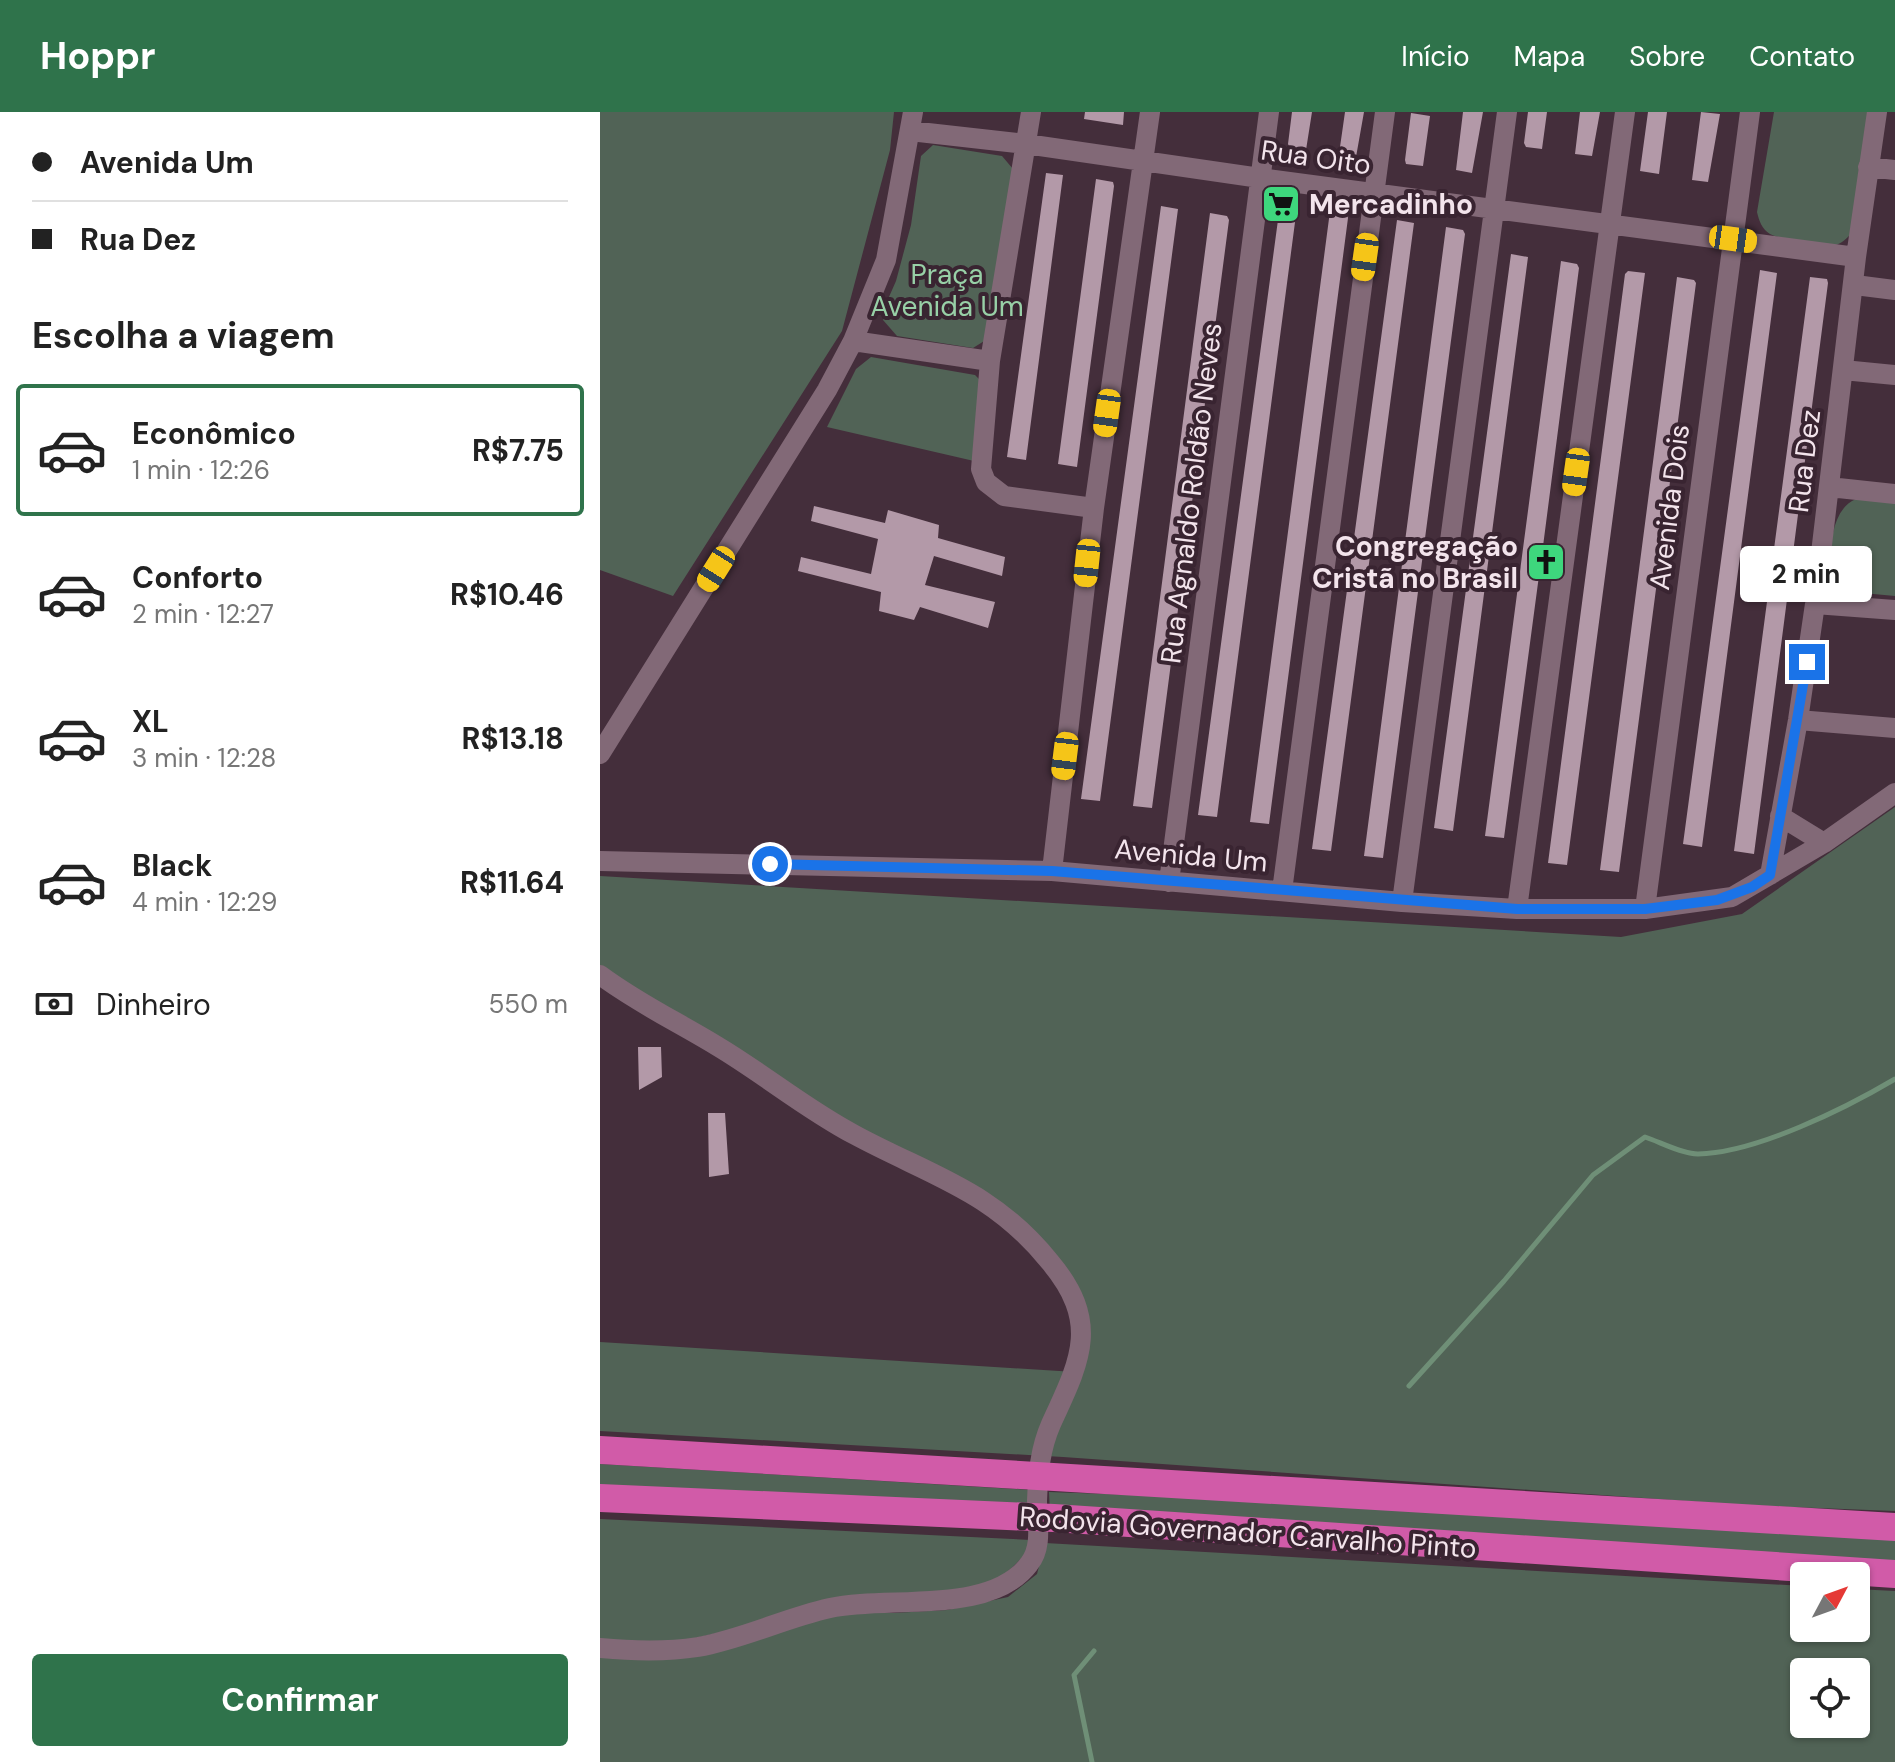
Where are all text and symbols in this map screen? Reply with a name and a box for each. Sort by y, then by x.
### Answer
text: Hoppr [40,31,156,81]
text: Início [1401,38,1470,75]
text: Mapa [1514,38,1585,75]
text: Sobre [1629,38,1705,75]
text: Contato [1749,38,1855,75]
street label: Rua Oito [1258,131,1373,184]
text: Avenida Um [80,143,254,182]
supermarket icon: Mercadinho [1260,183,1302,225]
place label: Mercadinho [1309,186,1473,223]
text: Rua Dez [80,220,196,259]
car [1708,224,1758,254]
car [1350,232,1380,282]
park label: Praça Avenida Um [870,256,1024,325]
text: Escolha a viagem [32,312,335,359]
street label: Rua Agnaldo Roldão Neves [1152,321,1231,665]
car [1092,388,1122,438]
street label: Rua Dez [1780,408,1829,515]
icon: car [36,414,108,486]
text: Econômico [132,414,296,453]
street label: Avenida Dois [1641,422,1698,592]
text: R$7.75 [472,431,564,470]
car [1561,447,1591,497]
text: 1 min · 12:26 [132,453,270,487]
place label: Congregação Cristã no Brasil [1312,528,1518,597]
car [1073,538,1101,588]
church icon: Congregação Cristã no Brasil [1525,541,1567,583]
car [693,542,739,596]
callout: 2 min [1741,546,1873,602]
text: 2 min [1772,557,1840,591]
icon: car [36,558,108,630]
text: Conforto [132,558,263,597]
text: R$10.46 [450,575,564,614]
text: 2 min · 12:27 [132,597,274,631]
route end [1789,644,1825,680]
icon: car [36,702,108,774]
text: XL [132,702,169,741]
text: R$13.18 [461,719,564,758]
car [1050,731,1080,781]
text: 3 min · 12:28 [132,741,276,775]
street label: Avenida Um [1113,830,1269,881]
icon: car [36,846,108,918]
text: Black [132,846,212,885]
route start [752,846,788,882]
text: R$11.64 [460,863,564,902]
text: 4 min · 12:29 [132,885,277,919]
icon: cash [32,982,76,1026]
text: Dinheiro [96,985,211,1024]
text: 550 m [488,987,568,1021]
street label: Rodovia Governador Carvalho Pinto [1018,1498,1478,1567]
north arrow [1790,1562,1870,1642]
map controls [1790,1562,1870,1738]
button: Confirmar [32,1654,568,1746]
button: locate [1790,1658,1870,1738]

